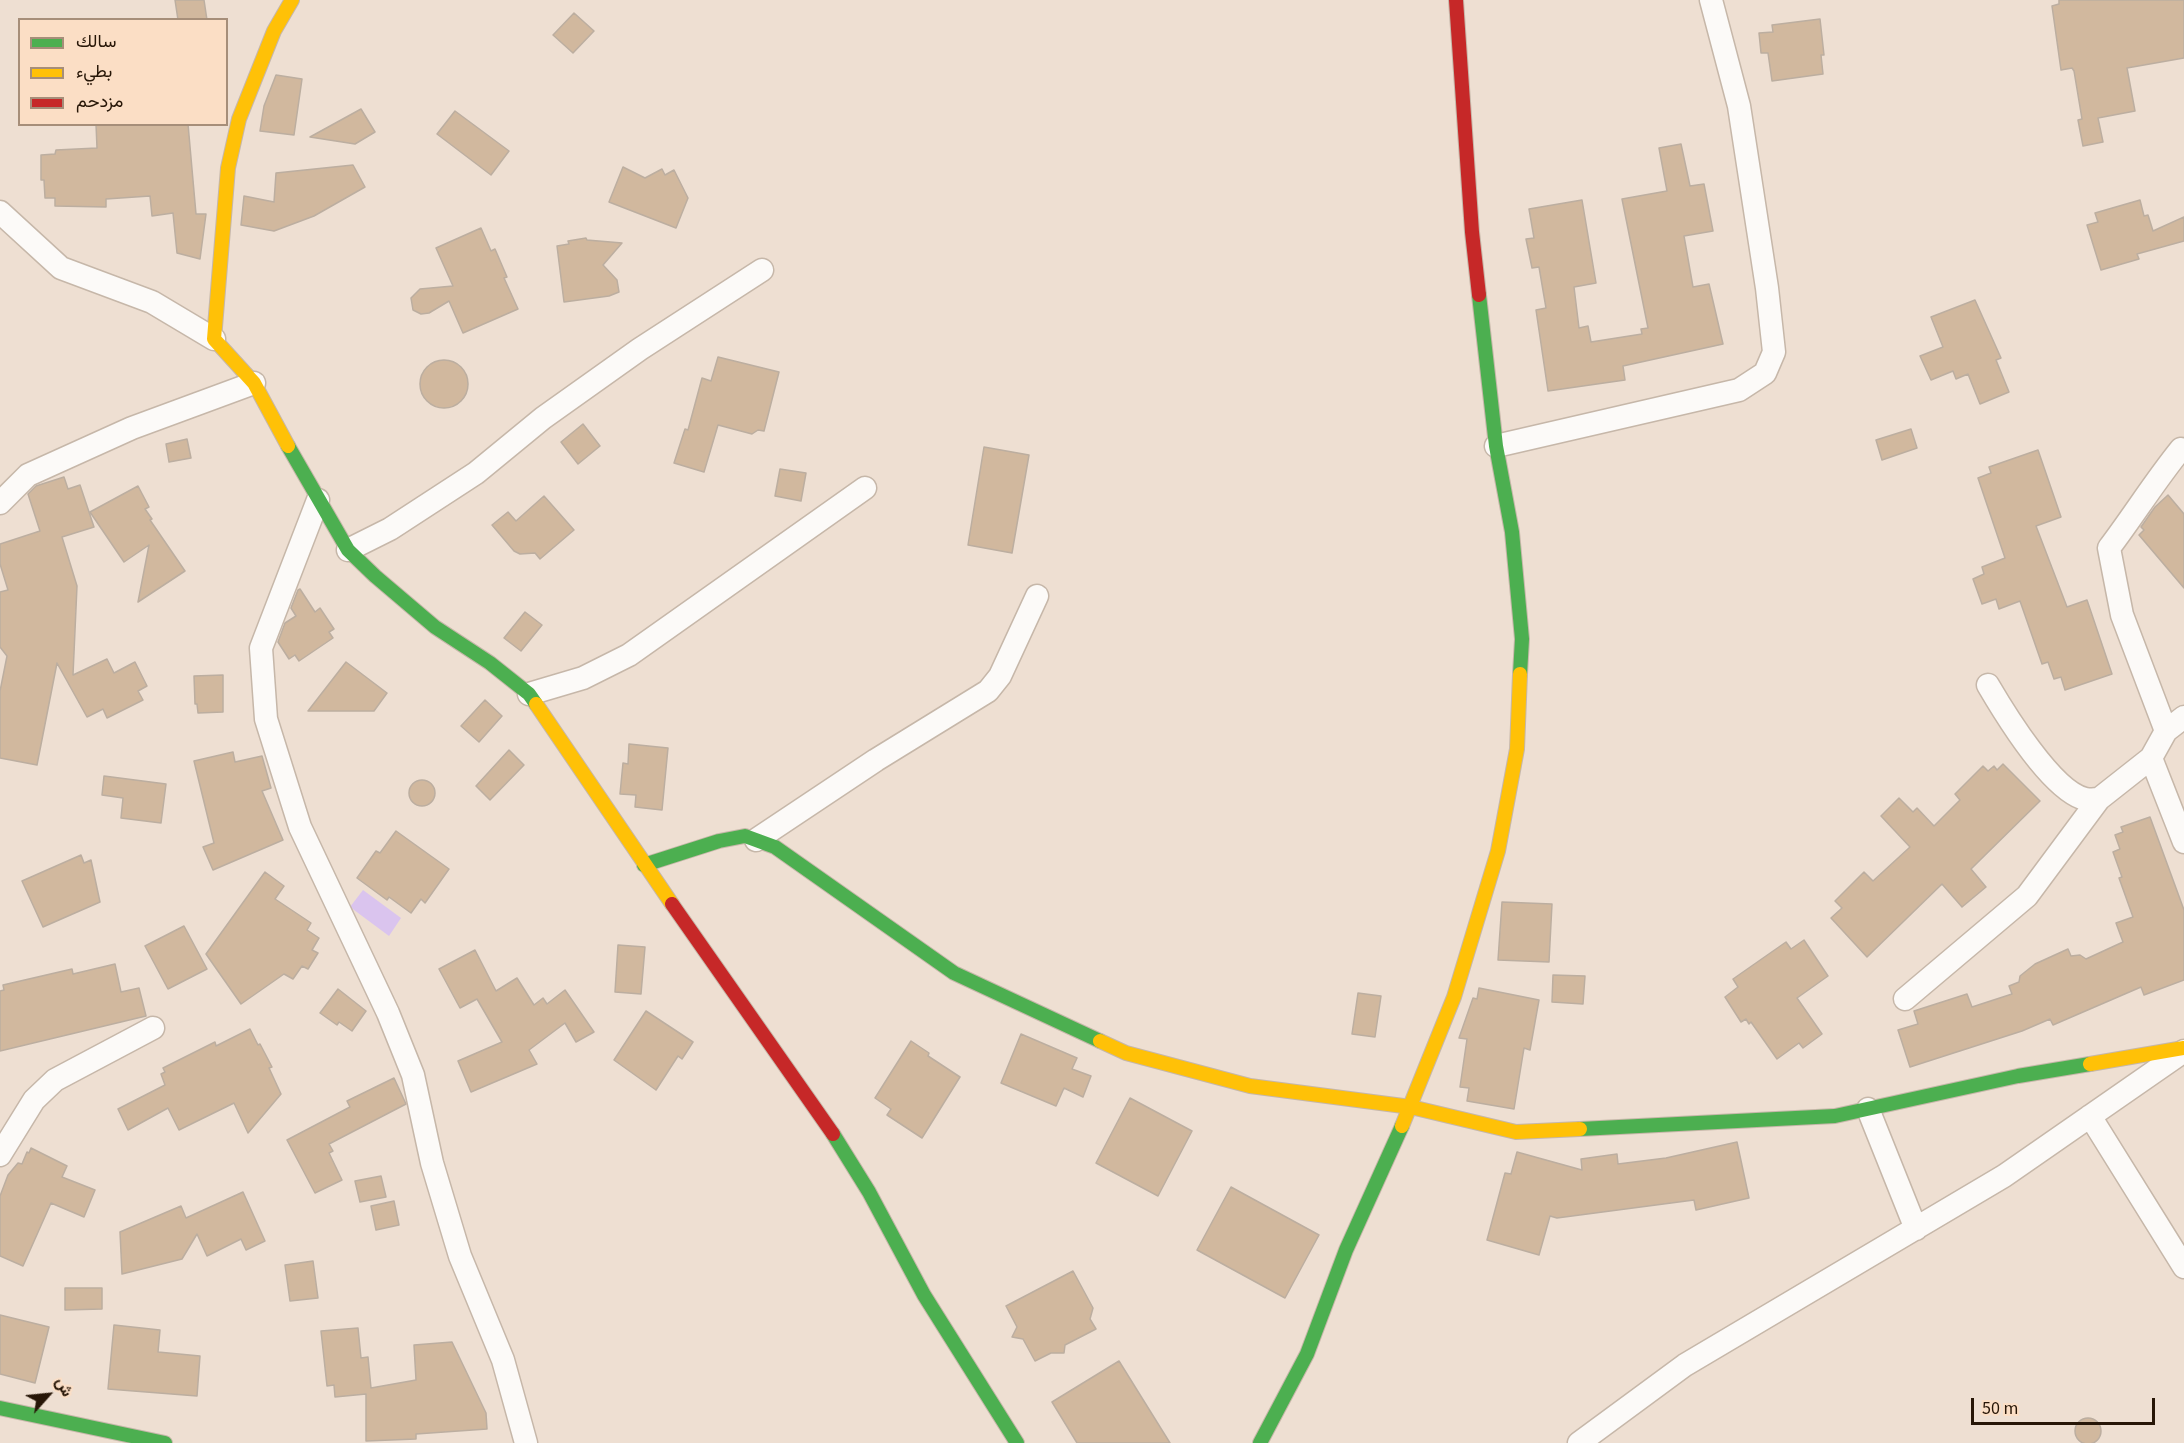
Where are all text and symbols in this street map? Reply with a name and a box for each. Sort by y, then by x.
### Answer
legend [18,18,228,126]
text: سالك [76,29,116,54]
text: بطيء [76,59,112,84]
text: مزدحم [76,89,123,114]
north arrow [18,1365,78,1425]
text: ش [50,1373,78,1400]
scale bar [1974,1386,2158,1424]
text: 50 m [1982,1396,2018,1421]

